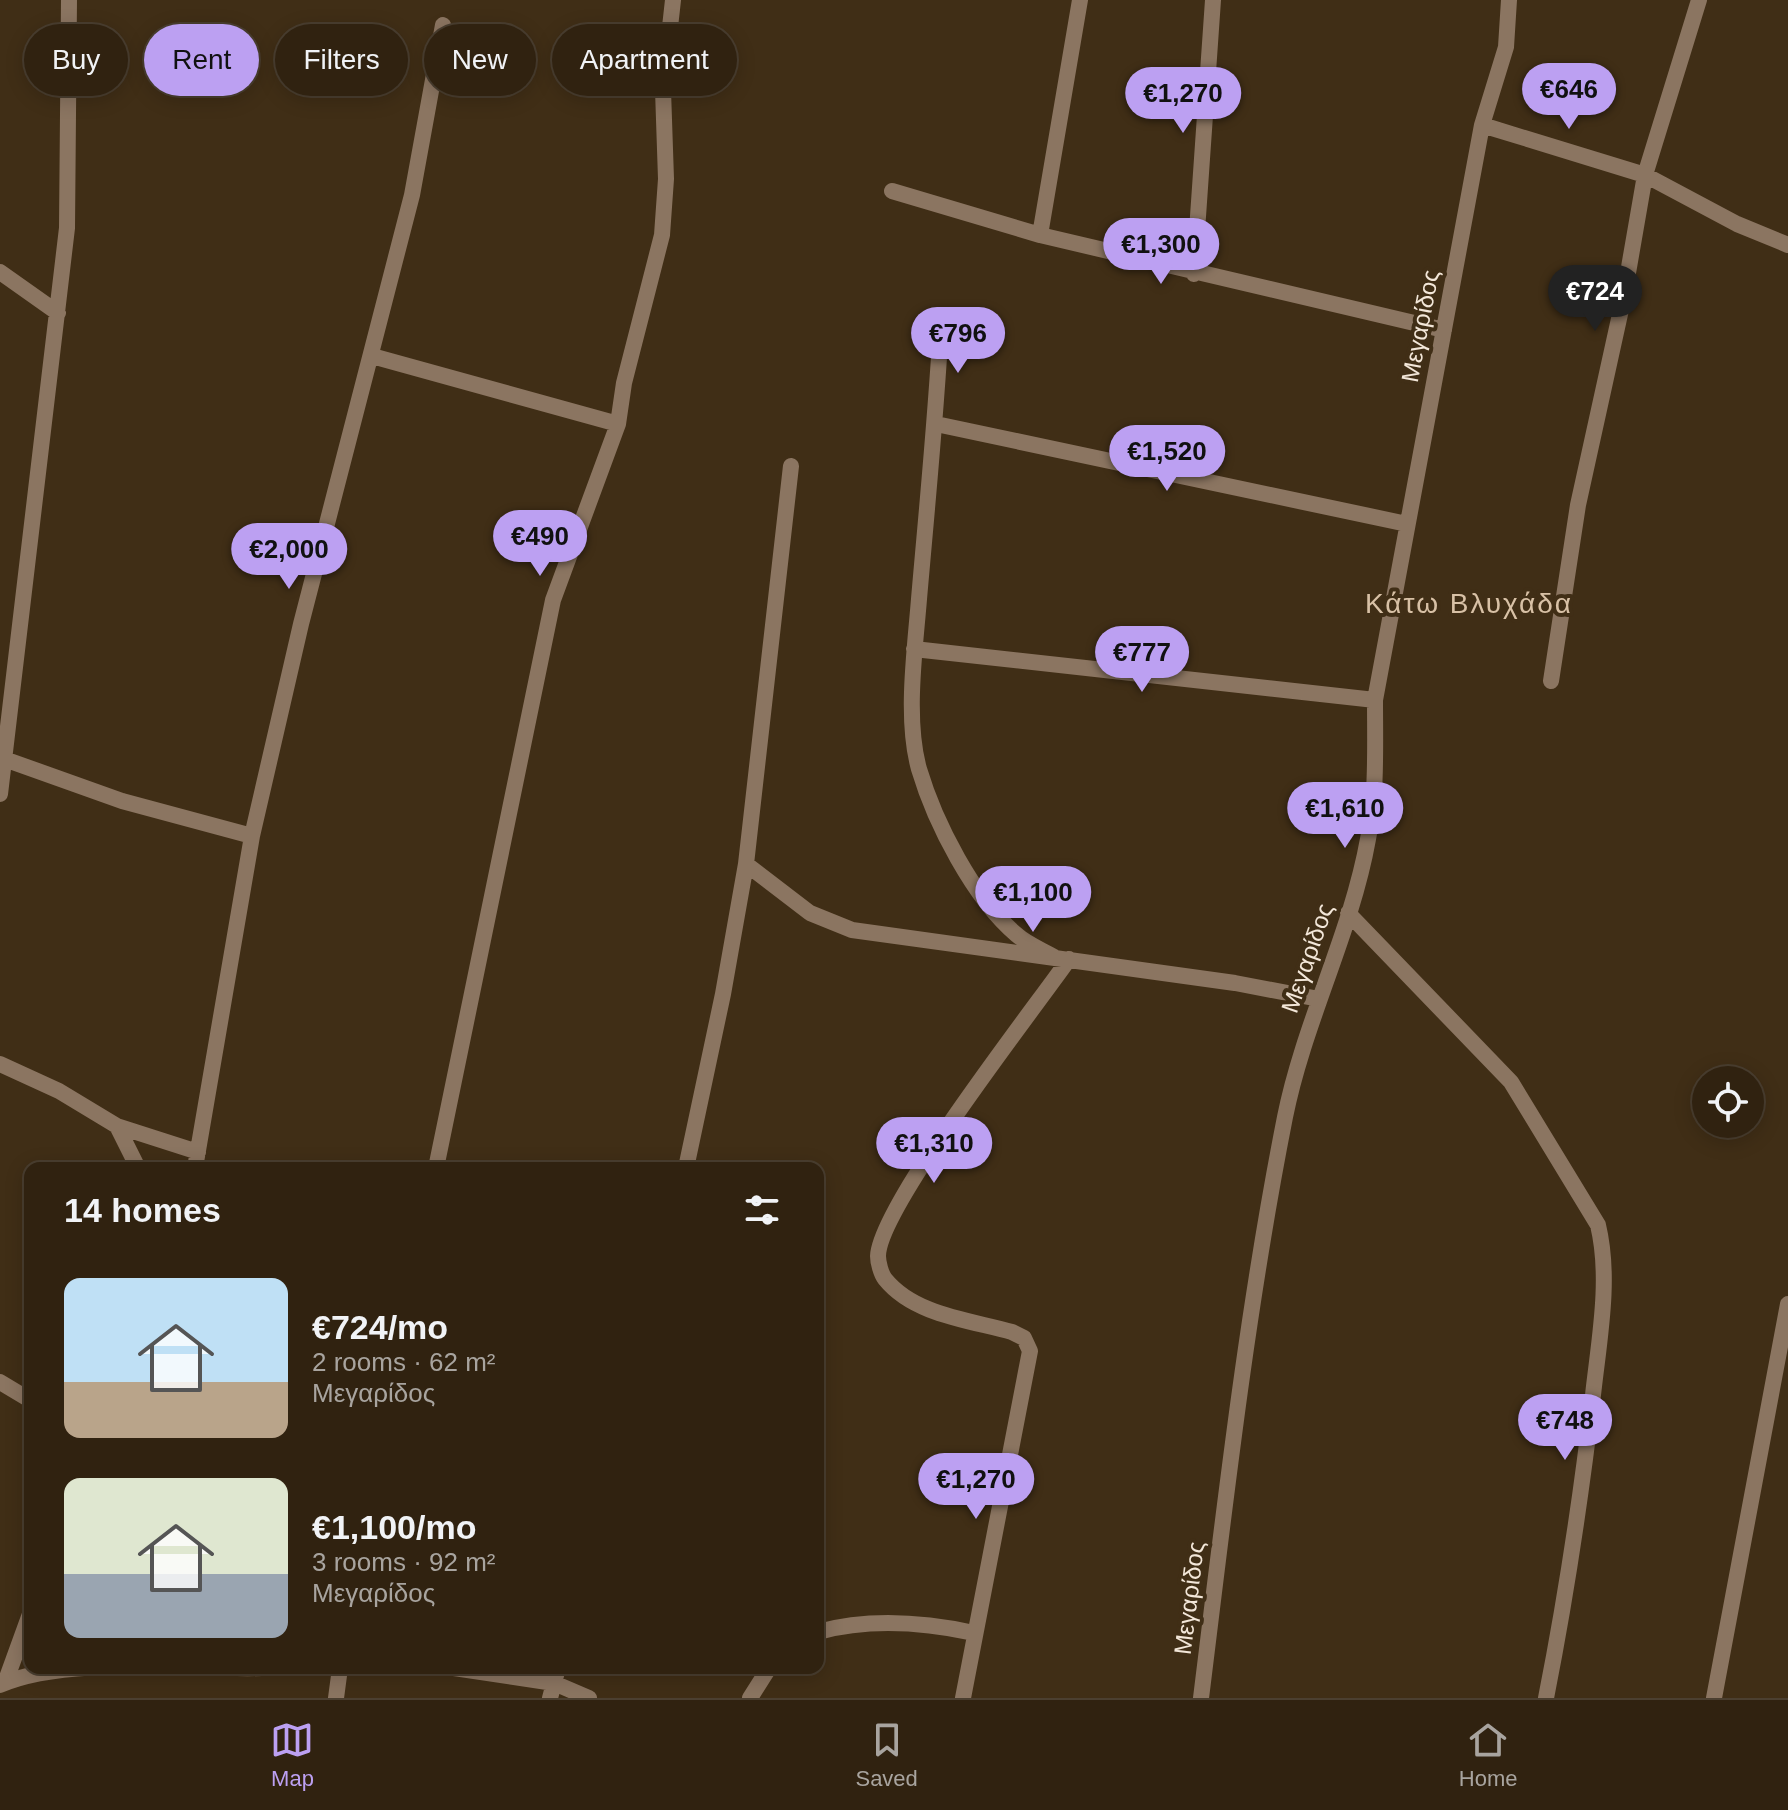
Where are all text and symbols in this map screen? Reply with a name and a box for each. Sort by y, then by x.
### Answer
chip: Buy [24,24,128,96]
chip: Rent [144,24,259,96]
chip: Filters [275,24,408,96]
chip: New [424,24,536,96]
chip: Apartment [552,24,737,96]
pin: €646 [1522,63,1616,131]
pin: €1,270 [1118,67,1248,135]
text: €646 [1540,74,1598,104]
text: €1,270 [1143,78,1223,108]
pin: €1,300 [1096,218,1226,286]
text: €1,300 [1121,229,1201,259]
pin: €724 [1548,265,1642,333]
street label: Μεγαρίδος [1396,268,1444,384]
text: €724 [1566,276,1624,306]
pin: €796 [911,307,1005,375]
text: €796 [929,318,987,348]
pin: €1,520 [1102,425,1232,493]
text: €1,520 [1127,436,1207,466]
pin: €490 [493,510,587,578]
text: €490 [511,521,569,551]
pin: €2,000 [224,523,354,591]
text: €2,000 [249,534,329,564]
district label: Κάτω Βλυχάδα [1365,588,1573,619]
pin: €777 [1095,626,1189,694]
text: €777 [1113,637,1171,667]
pin: €1,610 [1280,782,1410,850]
text: €1,610 [1305,793,1385,823]
pin: €1,100 [968,866,1098,934]
text: €1,100 [993,877,1073,907]
street label: Μεγαρίδος [1276,900,1338,1016]
map controls [1692,1066,1764,1138]
button: locate [1692,1066,1764,1138]
pin: €1,310 [869,1117,999,1185]
text: €1,310 [894,1128,974,1158]
icon: filters [740,1188,784,1232]
text: 14 homes [64,1191,221,1229]
text: €724/mo [312,1308,448,1346]
icon: home [128,1310,224,1406]
text: 2 rooms · 62 m² [312,1347,496,1377]
text: Μεγαρίδος [312,1378,435,1408]
pin: €748 [1518,1394,1612,1462]
text: €748 [1536,1405,1594,1435]
pin: €1,270 [911,1453,1041,1521]
text: €1,270 [936,1464,1016,1494]
text: €1,100/mo [312,1508,476,1546]
icon: home [128,1510,224,1606]
street label: Μεγαρίδος [1169,1540,1209,1656]
text: 3 rooms · 92 m² [312,1547,496,1577]
text: Μεγαρίδος [312,1578,435,1608]
tab: Map [270,1718,314,1792]
tab: Saved [855,1718,918,1792]
tab: Home [1459,1718,1518,1792]

